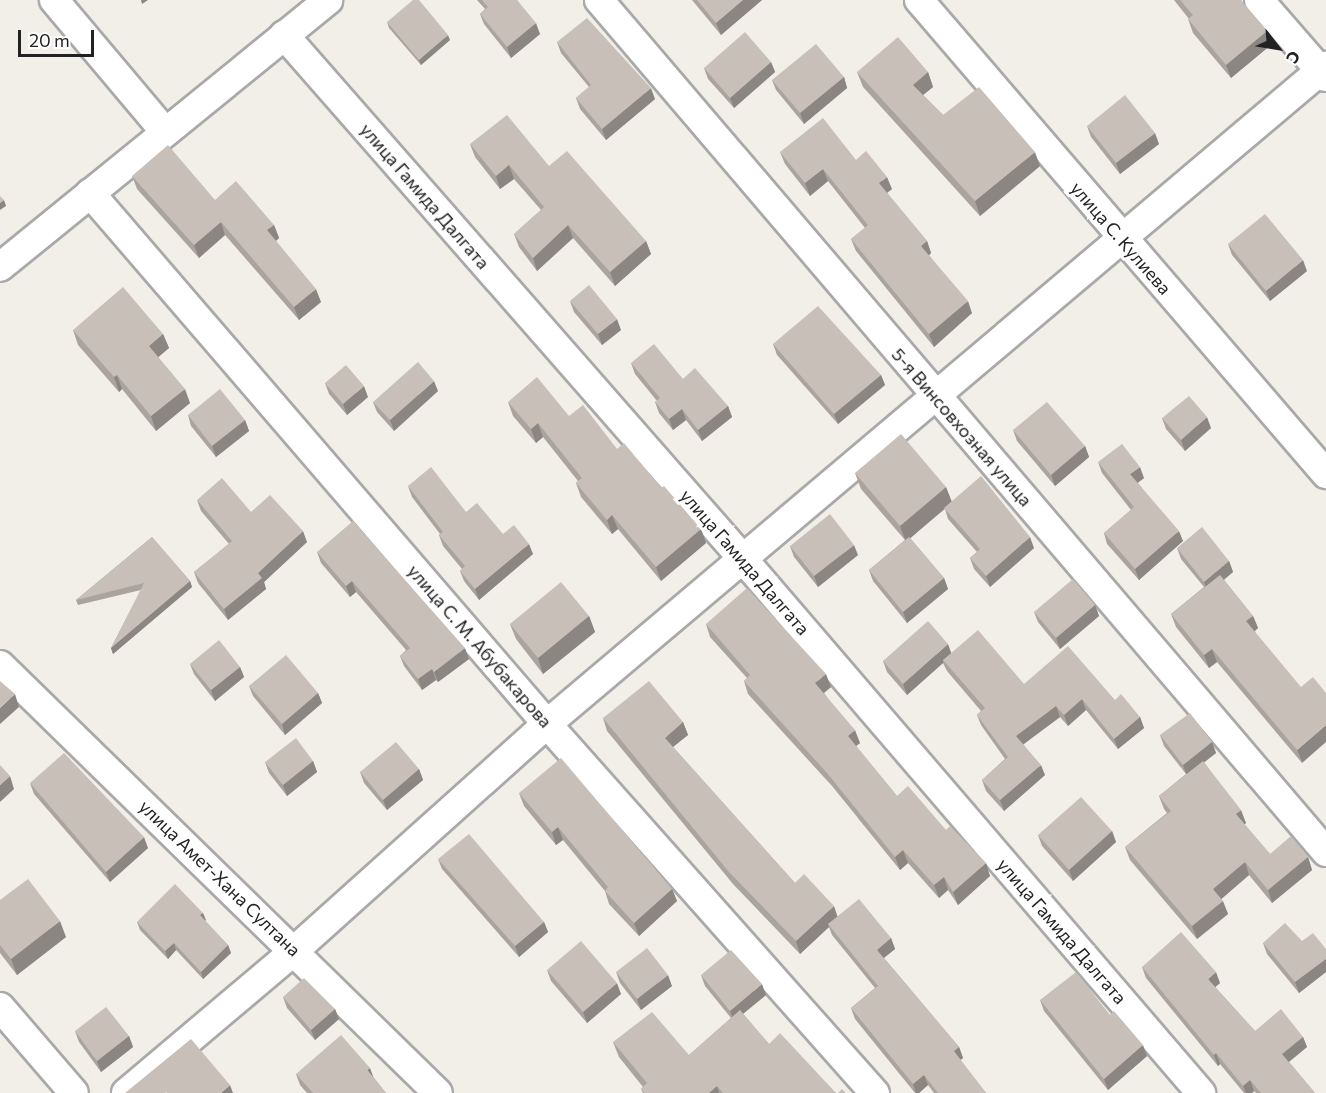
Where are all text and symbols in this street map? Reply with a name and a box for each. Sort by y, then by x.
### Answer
scale bar [21,18,98,56]
north arrow [1248,18,1308,78]
text: 20 m [29,29,70,51]
text: С [1283,48,1305,67]
street label: улица Гамида Далгата [356,119,494,273]
street label: улица С. Кулиева [1066,177,1176,299]
street label: 5-я Винсовхозная улица [887,343,1037,511]
street label: улица Гамида Далгата [676,485,814,639]
street label: улица С. М. Абубакарова [403,560,557,732]
street label: улица Амет-Хана Султана [135,795,305,961]
street label: улица Гамида Далгата [993,854,1131,1008]

